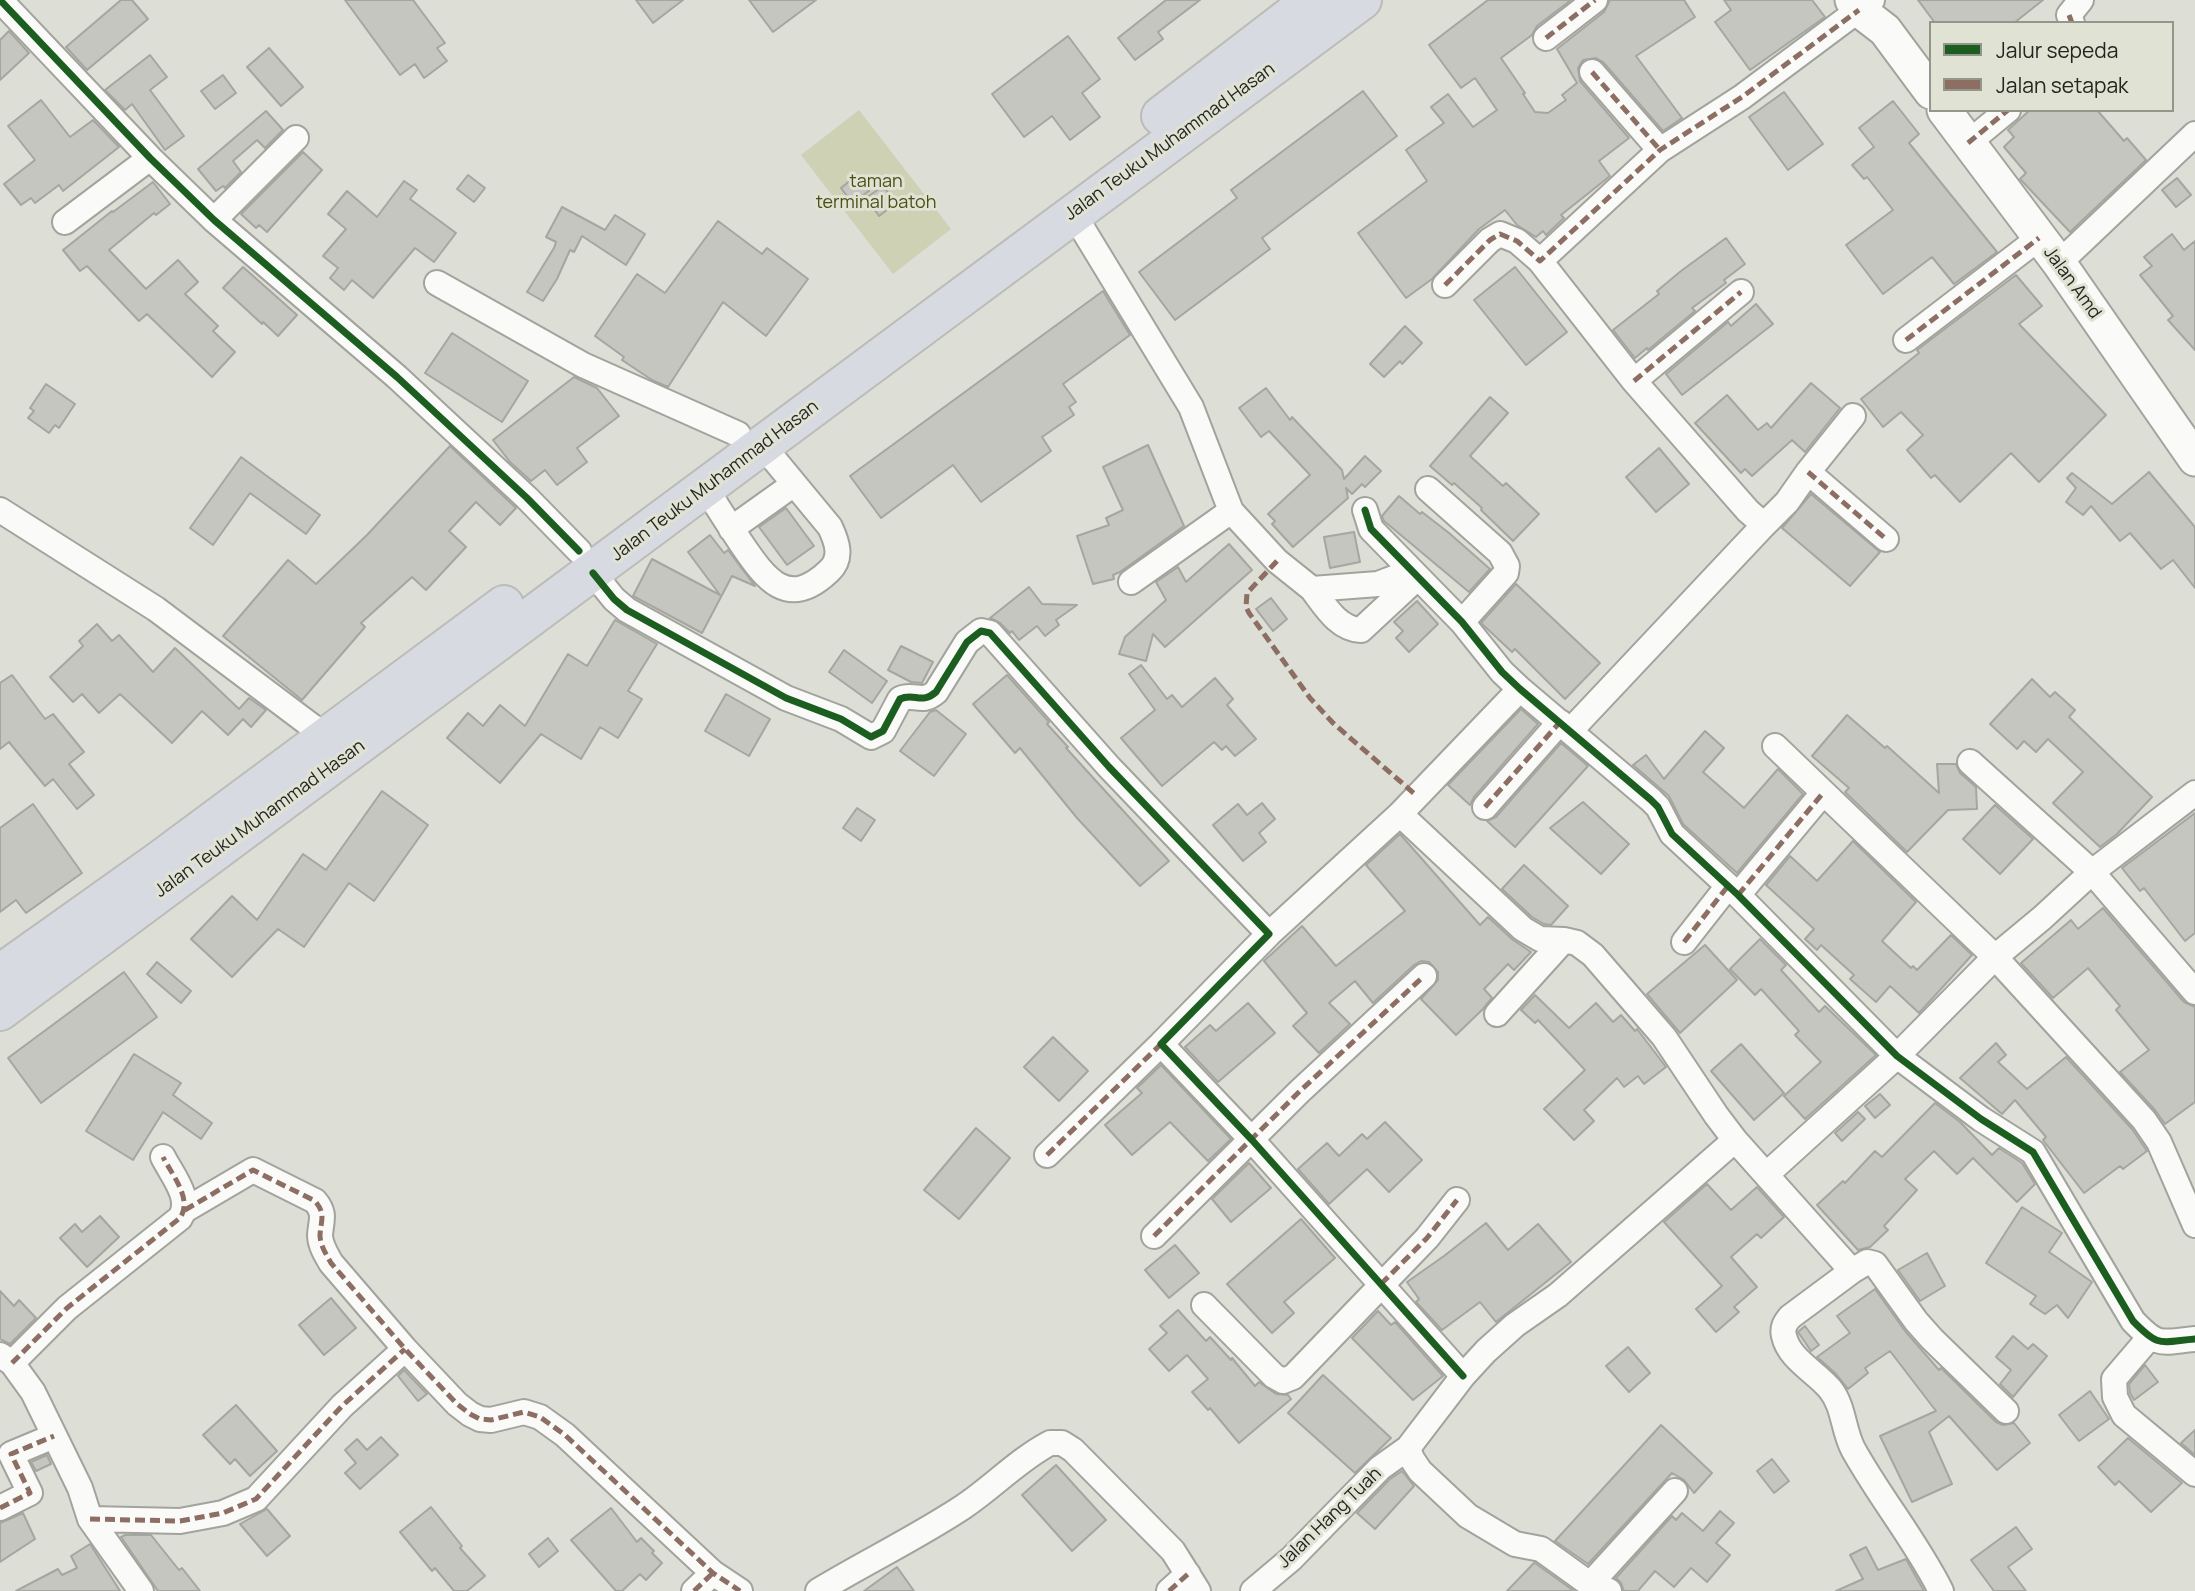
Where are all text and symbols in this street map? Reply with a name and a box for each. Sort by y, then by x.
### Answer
legend [1929,21,2174,112]
text: Jalur sepeda [1996,36,2118,64]
street label: Jalan Teuku Muhammad Hasan [1061,59,1279,225]
text: Jalan setapak [1996,71,2129,99]
park label: taman terminal batoh [816,171,936,214]
street label: Jalan Amd [2039,243,2105,323]
street label: Jalan Teuku Muhammad Hasan [607,396,823,566]
street label: Jalan Teuku Muhammad Hasan [151,736,369,902]
street label: Jalan Hang Tuah [1274,1463,1386,1573]

